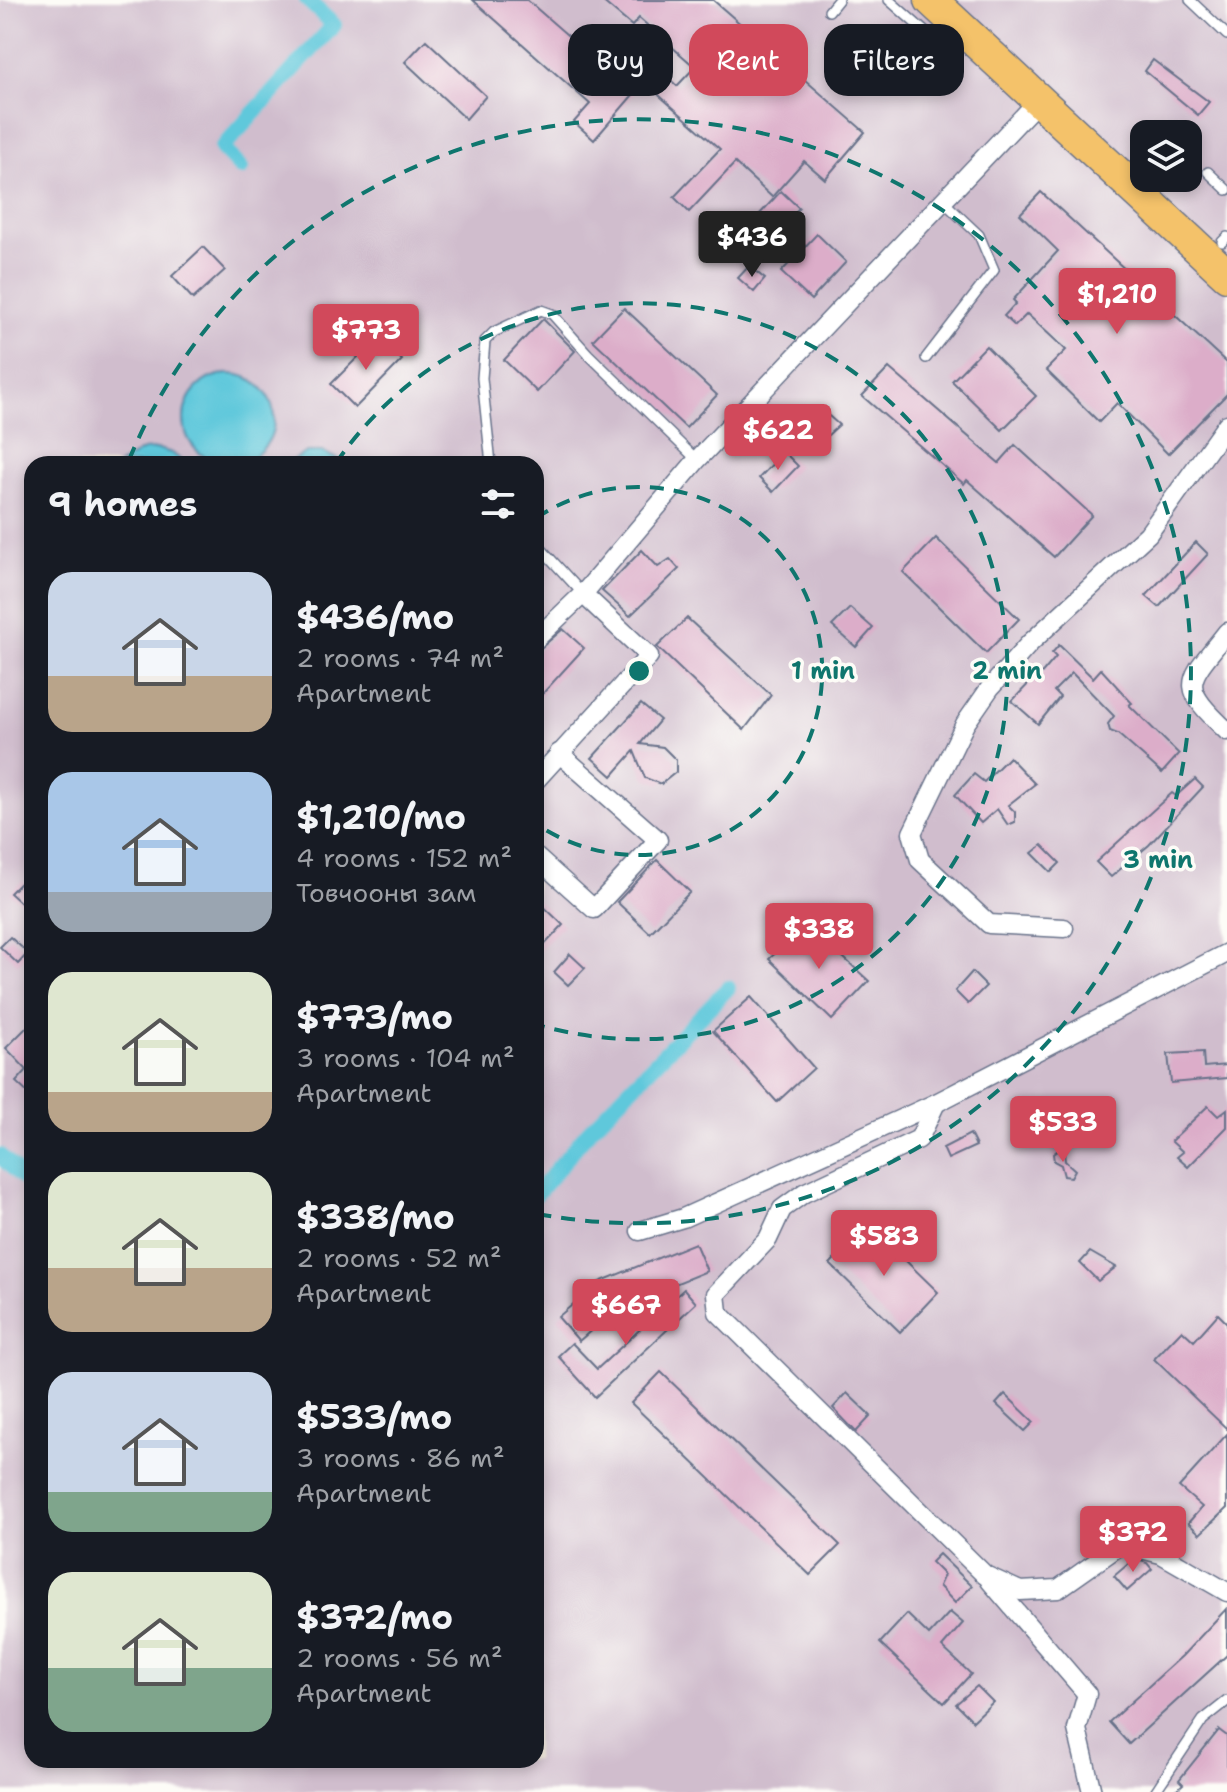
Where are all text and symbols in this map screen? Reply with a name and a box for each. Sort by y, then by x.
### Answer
chip: Buy [568,24,673,96]
chip: Rent [689,24,808,96]
chip: Filters [824,24,964,96]
map controls [1130,120,1202,192]
button: layers [1130,120,1202,192]
pin: $436 [705,211,799,279]
text: $436 [716,219,788,254]
pin: $1,210 [1052,268,1182,336]
text: $1,210 [1077,276,1157,311]
pin: $773 [319,304,413,372]
text: $773 [331,312,401,347]
pin: $622 [731,404,825,472]
text: $622 [742,412,814,447]
text: 9 homes [48,481,197,527]
icon: filters [476,482,520,526]
text: $436/mo [296,594,454,640]
icon: home [112,604,208,700]
text: 2 rooms · 74 m² [296,640,504,675]
text: 1 min [791,655,855,687]
text: 2 min [972,655,1042,687]
centre of rings [625,657,653,685]
text: Apartment [296,675,432,710]
text: $1,210/mo [296,794,466,840]
icon: home [112,804,208,900]
text: 4 rooms · 152 m² [296,840,512,875]
text: 3 min [1123,844,1193,876]
text: Товчооны зам [296,875,476,910]
pin: $338 [772,903,866,971]
text: $338 [783,911,855,946]
text: $773/mo [296,994,453,1040]
icon: home [112,1004,208,1100]
text: 3 rooms · 104 m² [296,1040,515,1075]
text: Apartment [296,1075,432,1110]
pin: $533 [1016,1096,1110,1164]
text: $533 [1028,1104,1098,1139]
text: $338/mo [296,1194,455,1240]
icon: home [112,1204,208,1300]
pin: $583 [837,1210,931,1278]
text: $583 [849,1218,919,1253]
text: 2 rooms · 52 m² [296,1240,502,1275]
text: Apartment [296,1275,432,1310]
pin: $667 [579,1279,673,1347]
text: $667 [590,1287,662,1322]
text: $533/mo [296,1394,452,1440]
icon: home [112,1404,208,1500]
text: 3 rooms · 86 m² [296,1440,505,1475]
text: Apartment [296,1475,432,1510]
pin: $372 [1086,1506,1180,1574]
text: $372 [1098,1514,1168,1549]
text: $372/mo [296,1594,453,1640]
icon: home [112,1604,208,1700]
text: 2 rooms · 56 m² [296,1640,503,1675]
text: Apartment [296,1675,432,1710]

